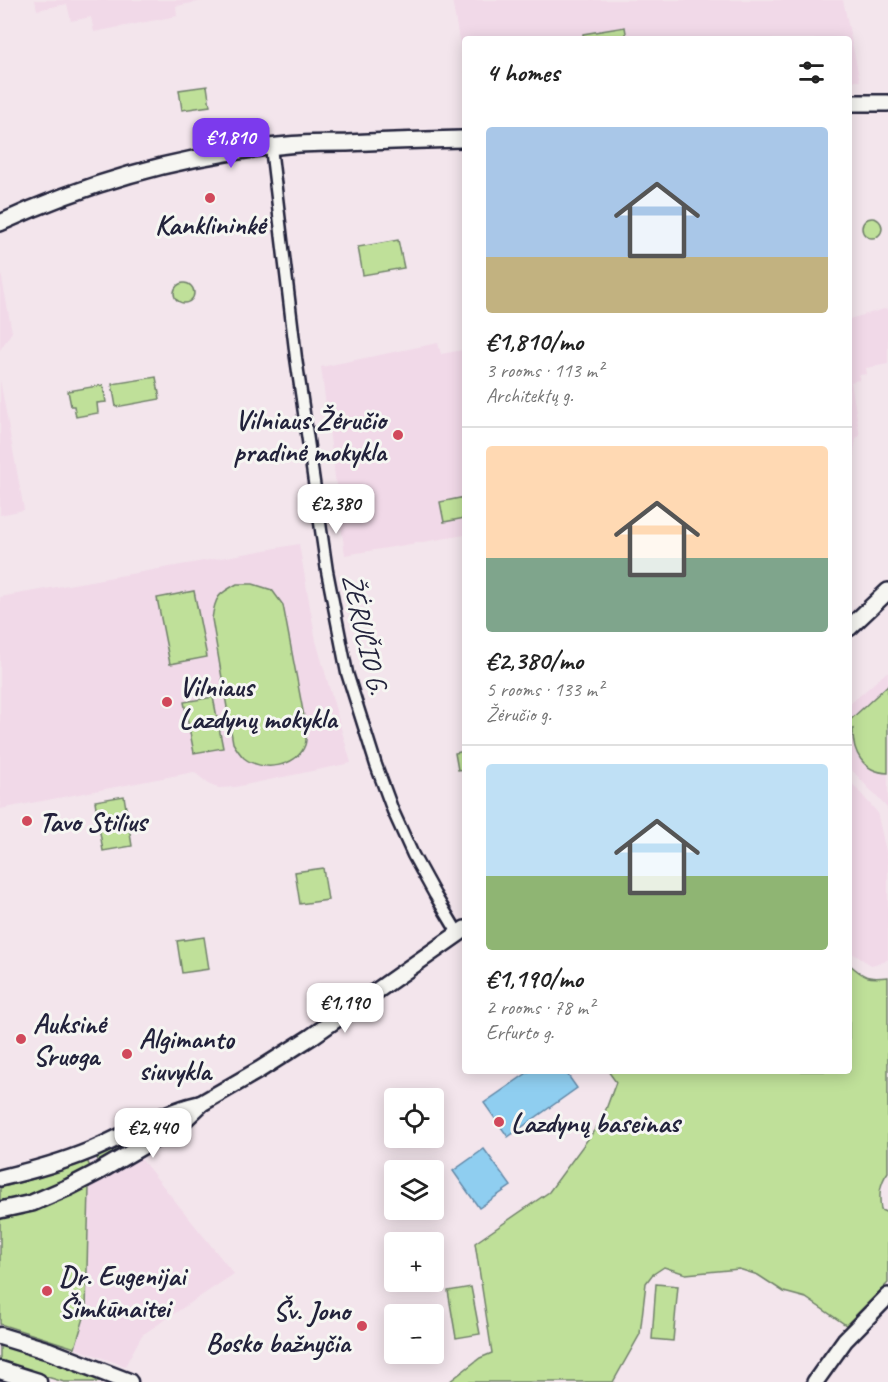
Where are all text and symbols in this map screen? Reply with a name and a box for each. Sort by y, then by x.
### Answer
text: 4 homes [486,56,559,89]
icon: filters [795,56,828,89]
pin: €1,810 [182,118,280,169]
text: €1,810 [207,125,255,150]
icon: home [603,166,711,274]
marker: Kanklininkė [203,191,217,205]
place label: Kanklininkė [155,207,268,242]
text: €1,810/mo [486,325,583,358]
text: 3 rooms · 113 m² [486,358,603,383]
text: Architektų g. [486,383,573,408]
place label: Vilniaus Žėručio pradinė mokykla [234,402,389,469]
marker: Vilniaus Žėručio pradinė mokykla [391,428,405,442]
pin: €2,380 [287,484,385,535]
icon: home [603,485,711,593]
text: €2,380 [312,491,360,516]
street label: ŽĖRUČIO G. [335,571,396,698]
text: €2,380/mo [486,644,583,677]
place label: Vilniaus Lazdynų mokykla [179,669,339,736]
text: 5 rooms · 133 m² [486,677,603,702]
marker: Vilniaus Lazdynų mokykla [160,695,174,709]
text: Žėručio g. [486,702,551,727]
icon: home [603,803,711,911]
place label: Tavo Stilius [39,804,150,839]
marker: Tavo Stilius [20,814,34,828]
text: €1,190/mo [486,962,583,995]
pin: €1,190 [296,983,394,1034]
text: €1,190 [321,990,369,1015]
text: 2 rooms · 78 m² [486,995,594,1020]
place label: Auksinė Sruoga [33,1006,108,1073]
text: Erfurto g. [486,1020,554,1045]
place label: Algimanto siuvykla [139,1021,236,1088]
marker: Auksinė Sruoga [14,1032,28,1046]
marker: Algimanto siuvykla [120,1047,134,1061]
map controls [384,1088,444,1364]
button: locate [384,1088,444,1148]
place label: Lazdynų baseinas [511,1105,683,1140]
pin: €2,440 [104,1108,202,1159]
text: €2,440 [129,1115,177,1140]
marker: Lazdynų baseinas [492,1115,506,1129]
button: layers [384,1160,444,1220]
button: + [384,1232,444,1292]
place label: Dr. Eugenijai Šimkūnaitei [59,1258,189,1325]
marker: Dr. Eugenijai Šimkūnaitei [40,1284,54,1298]
place label: Šv. Jono Bosko bažnyčia [206,1293,353,1361]
button: − [384,1304,444,1364]
marker: Šv. Jono Bosko bažnyčia [355,1319,369,1333]

